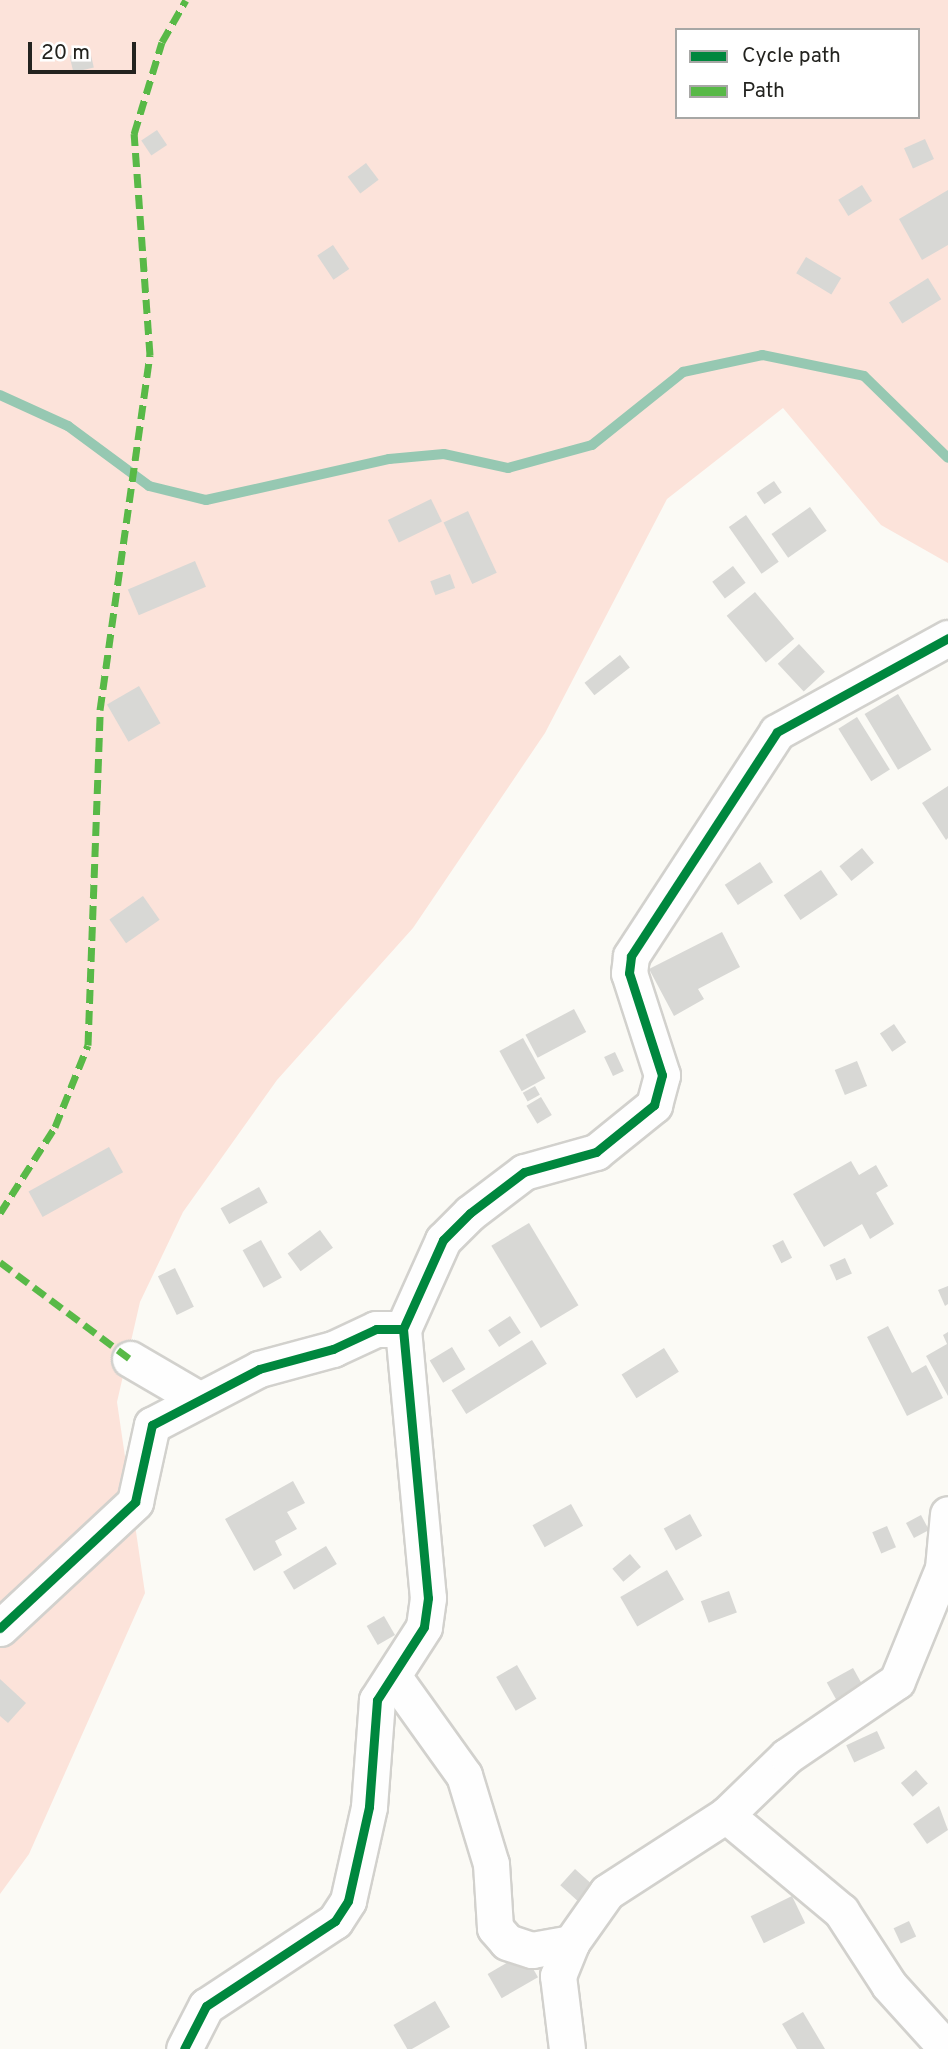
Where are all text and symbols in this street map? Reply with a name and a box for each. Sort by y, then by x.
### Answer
scale bar [32,28,140,72]
legend [675,28,920,119]
text: 20 m [41,40,90,67]
text: Cycle path [742,43,841,70]
text: Path [742,78,785,105]

